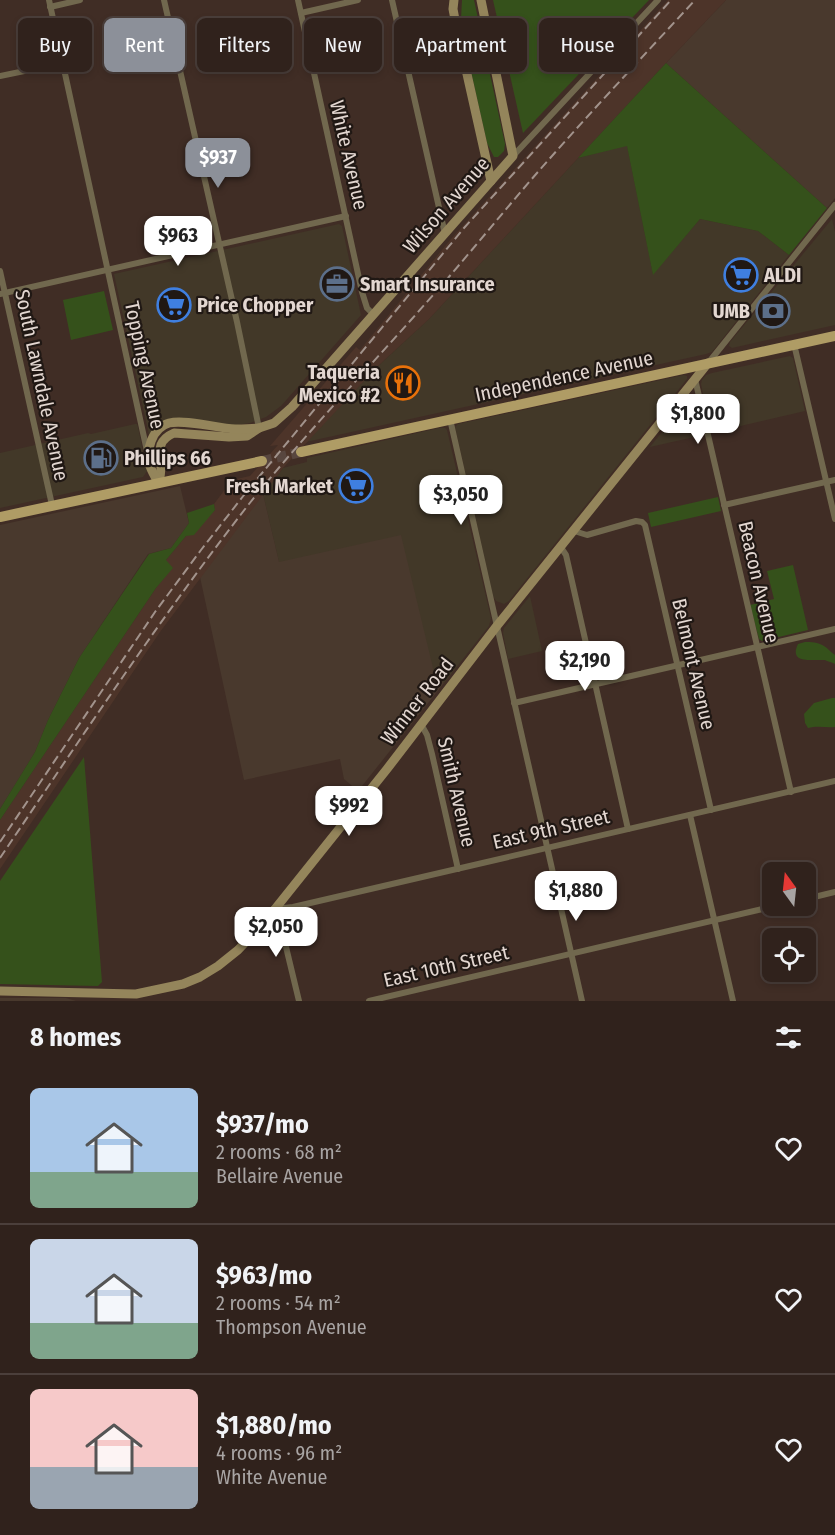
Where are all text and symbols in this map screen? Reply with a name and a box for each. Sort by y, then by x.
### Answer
chip: Buy [18,18,92,72]
chip: Rent [104,18,185,72]
chip: Filters [197,18,292,72]
chip: New [304,18,382,72]
chip: Apartment [394,18,527,72]
chip: House [539,18,636,72]
street label: White Avenue [325,98,373,212]
pin: $937 [182,138,254,189]
text: $937 [199,145,237,169]
street label: Wilson Avenue [398,152,494,258]
pin: $963 [142,216,214,267]
text: $963 [158,223,198,247]
supermarket icon: ALDI [723,257,759,293]
place label: ALDI [763,263,801,287]
office icon: Smart Insurance [319,266,355,302]
place label: Smart Insurance [360,272,495,296]
street label: South Lawndale Avenue [10,287,74,483]
supermarket icon: Price Chopper [156,287,192,323]
place label: Price Chopper [197,293,314,317]
bank icon: UMB [755,293,791,329]
street label: Topping Avenue [120,299,170,431]
place label: UMB [713,299,750,323]
street label: Independence Avenue [473,345,655,407]
place label: Taqueria Mexico #2 [299,360,380,407]
restaurant icon: Taqueria Mexico #2 [385,365,421,401]
pin: $1,800 [649,394,747,445]
text: $1,800 [671,401,725,425]
fuel station icon: Phillips 66 [83,440,119,476]
place label: Phillips 66 [124,446,211,470]
supermarket icon: Fresh Market [338,468,374,504]
place label: Fresh Market [226,474,334,498]
pin: $3,050 [412,475,510,526]
text: $3,050 [433,482,489,506]
street label: Beacon Avenue [733,519,785,645]
street label: Belmont Avenue [667,596,721,732]
pin: $2,190 [536,641,634,692]
text: $2,190 [559,648,611,672]
street label: Winner Road [375,653,459,749]
street label: Smith Avenue [433,735,481,849]
pin: $992 [313,786,385,837]
text: $992 [329,793,369,817]
street label: East 9th Street [490,804,612,854]
north arrow [762,862,816,916]
map controls [762,862,816,982]
pin: $1,880 [527,871,625,922]
text: $1,880 [549,878,603,902]
pin: $2,050 [227,907,325,958]
text: $2,050 [249,914,303,938]
button: locate [762,928,816,982]
street label: East 10th Street [381,940,511,992]
icon: filters [772,1021,805,1054]
text: 8 homes [30,1022,121,1053]
text: $937/mo [216,1109,309,1140]
icon: home [78,1112,150,1184]
icon: heart [772,1132,805,1165]
text: 2 rooms · 68 m² [216,1140,342,1164]
text: Bellaire Avenue [216,1164,343,1188]
text: $963/mo [216,1260,312,1291]
icon: home [78,1263,150,1335]
icon: heart [772,1283,805,1316]
text: 2 rooms · 54 m² [216,1291,341,1315]
text: Thompson Avenue [216,1315,367,1339]
text: $1,880/mo [216,1410,332,1441]
icon: home [78,1413,150,1485]
icon: heart [772,1433,805,1466]
text: 4 rooms · 96 m² [216,1441,342,1465]
text: White Avenue [216,1465,327,1489]

